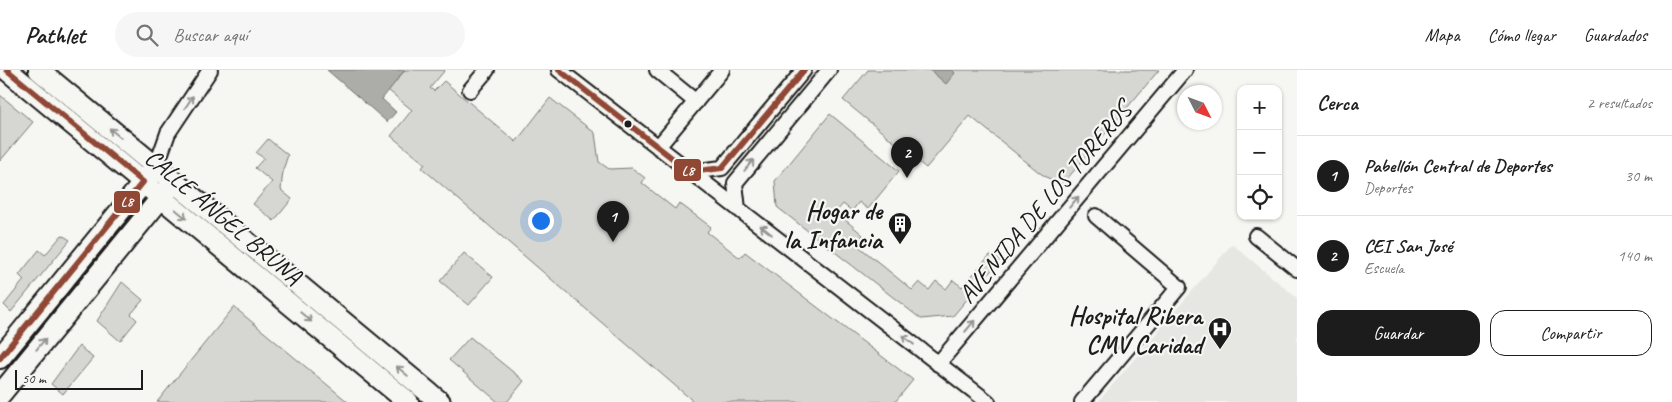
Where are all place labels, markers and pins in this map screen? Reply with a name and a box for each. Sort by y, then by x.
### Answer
unlabelled marker [623,119,633,129]
pin: 2 [891,137,923,178]
place label: Hogar de la Infancia [784,195,884,256]
pin: 1 [597,201,629,242]
building icon: Hogar de la Infancia [887,211,913,245]
place label: Hospital Ribera CMV Caridad [1069,300,1206,361]
hospital icon: Hospital Ribera CMV Caridad [1207,316,1233,350]

